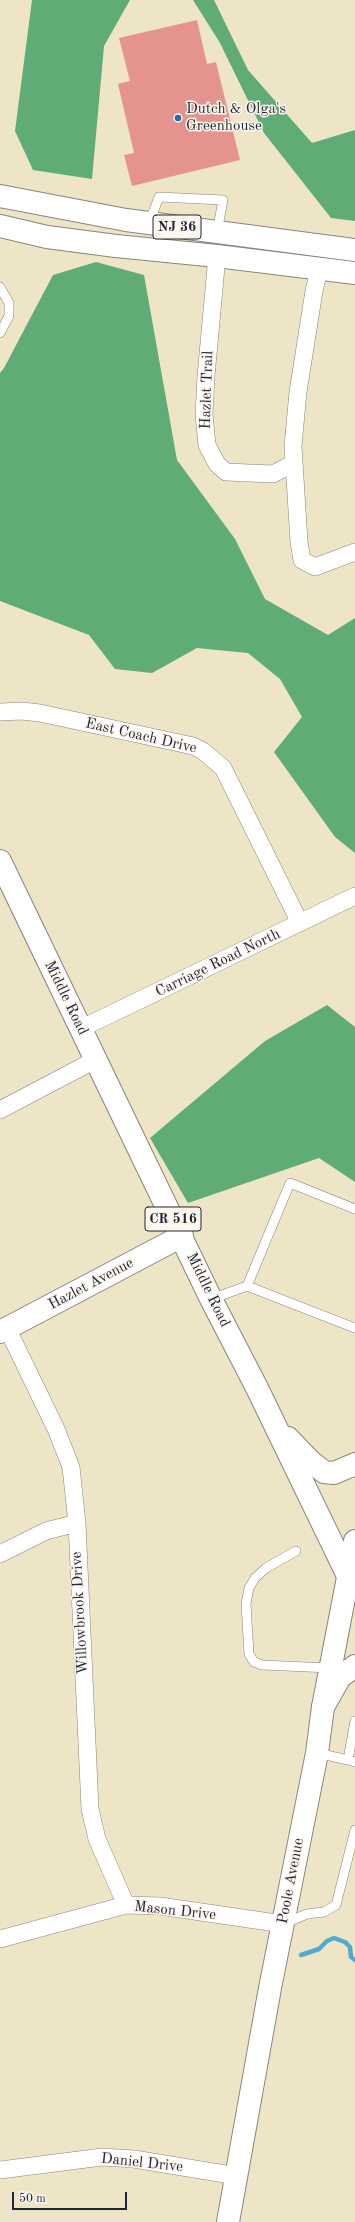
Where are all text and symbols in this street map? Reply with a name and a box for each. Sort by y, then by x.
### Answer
place label: Dutch & Olga's Greenhouse [186,100,286,135]
marker: Dutch & Olga's Greenhouse [173,113,183,123]
road number: NJ 36 [153,215,201,239]
street label: Hazlet Trail [197,350,217,430]
street label: East Coach Drive [84,714,198,758]
street label: Carriage Road North [153,925,283,1001]
street label: Middle Road [40,958,92,1038]
road number: CR 516 [145,1207,201,1231]
street label: Middle Road [182,1250,234,1330]
street label: Hazlet Avenue [45,1254,137,1314]
street label: Willowbrook Drive [68,1551,92,1675]
street label: Poole Avenue [274,1837,308,1925]
street label: Mason Drive [133,1898,217,1924]
street label: Daniel Drive [100,2150,184,2176]
scale bar [14,2184,129,2210]
text: 50 m [19,2193,46,2205]

